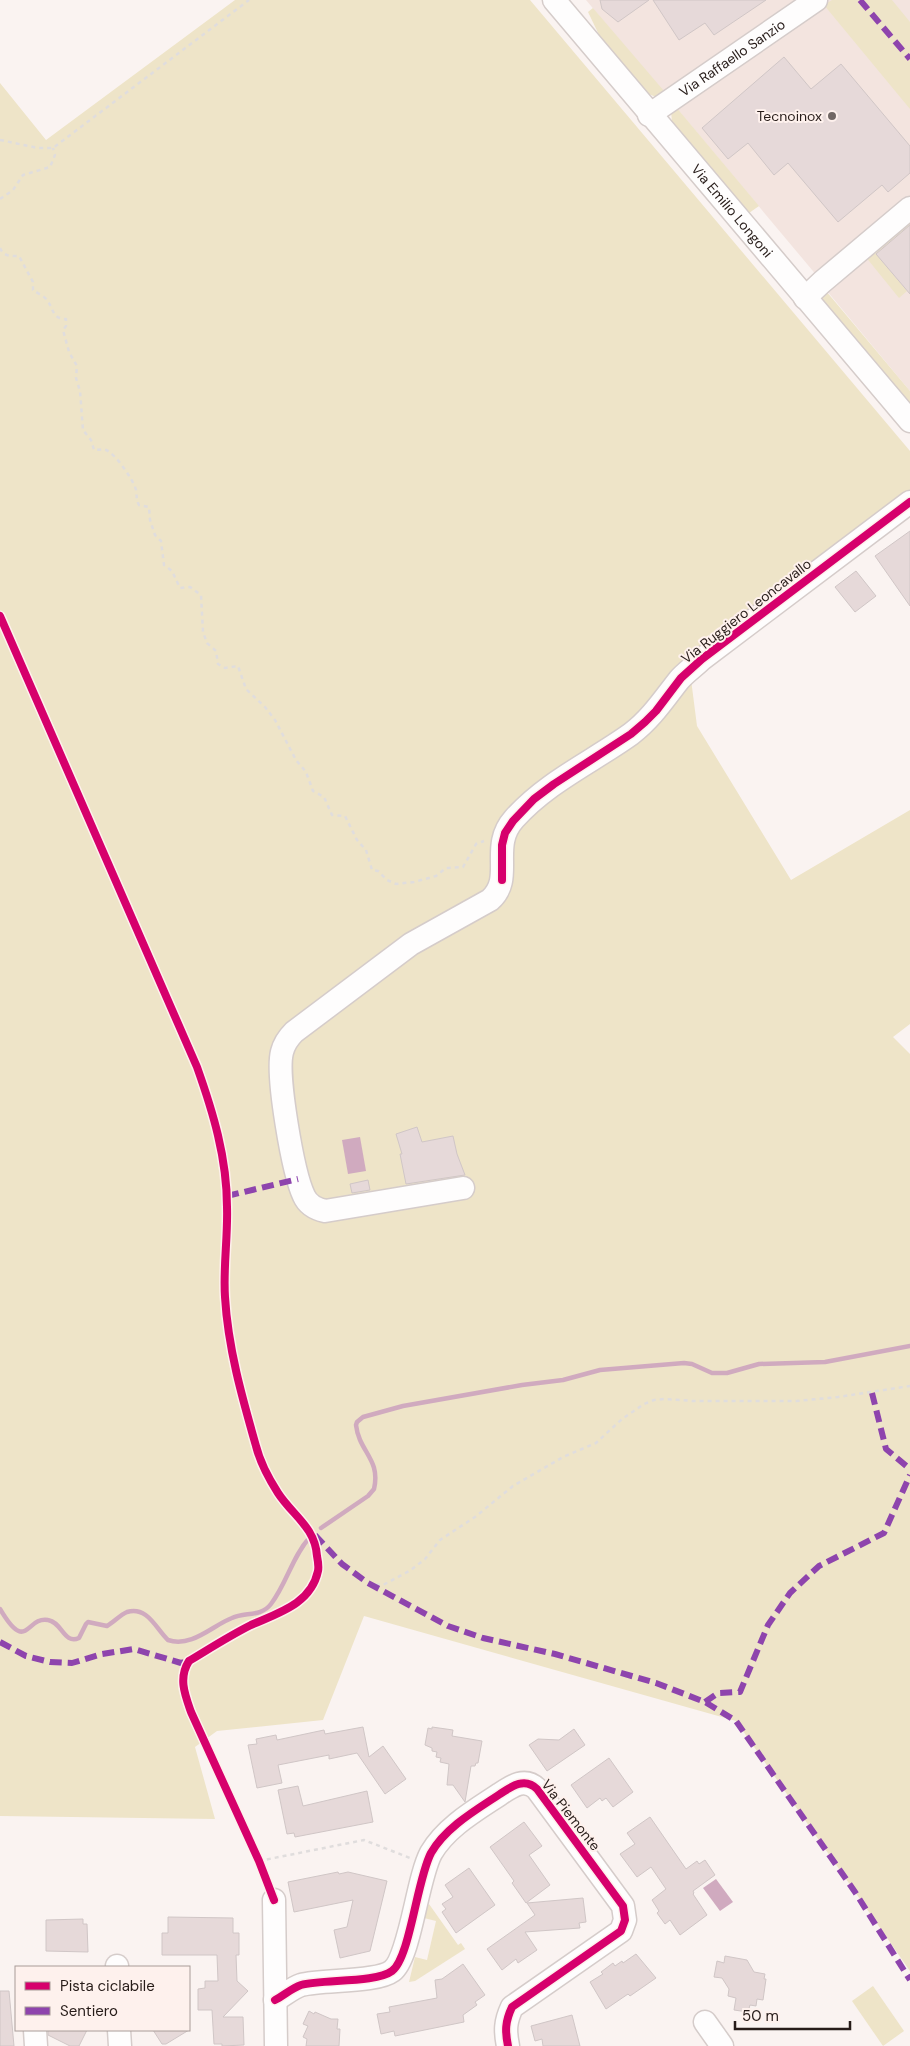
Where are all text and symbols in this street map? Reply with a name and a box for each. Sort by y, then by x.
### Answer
street label: Via Raffaello Sanzio [676,15,789,101]
place label: Tecnoinox [757,107,822,125]
marker: Tecnoinox [826,110,838,122]
street label: Via Emilio Longoni [688,160,777,261]
street label: Via Ruggiero Leoncavallo [677,555,815,667]
street label: Via Piemonte [538,1776,604,1854]
legend [15,1966,190,2031]
text: Pista ciclabile [60,1976,155,1996]
scale bar [735,1998,850,2030]
text: Sentiero [60,2001,118,2021]
text: 50 m [742,2006,779,2026]

